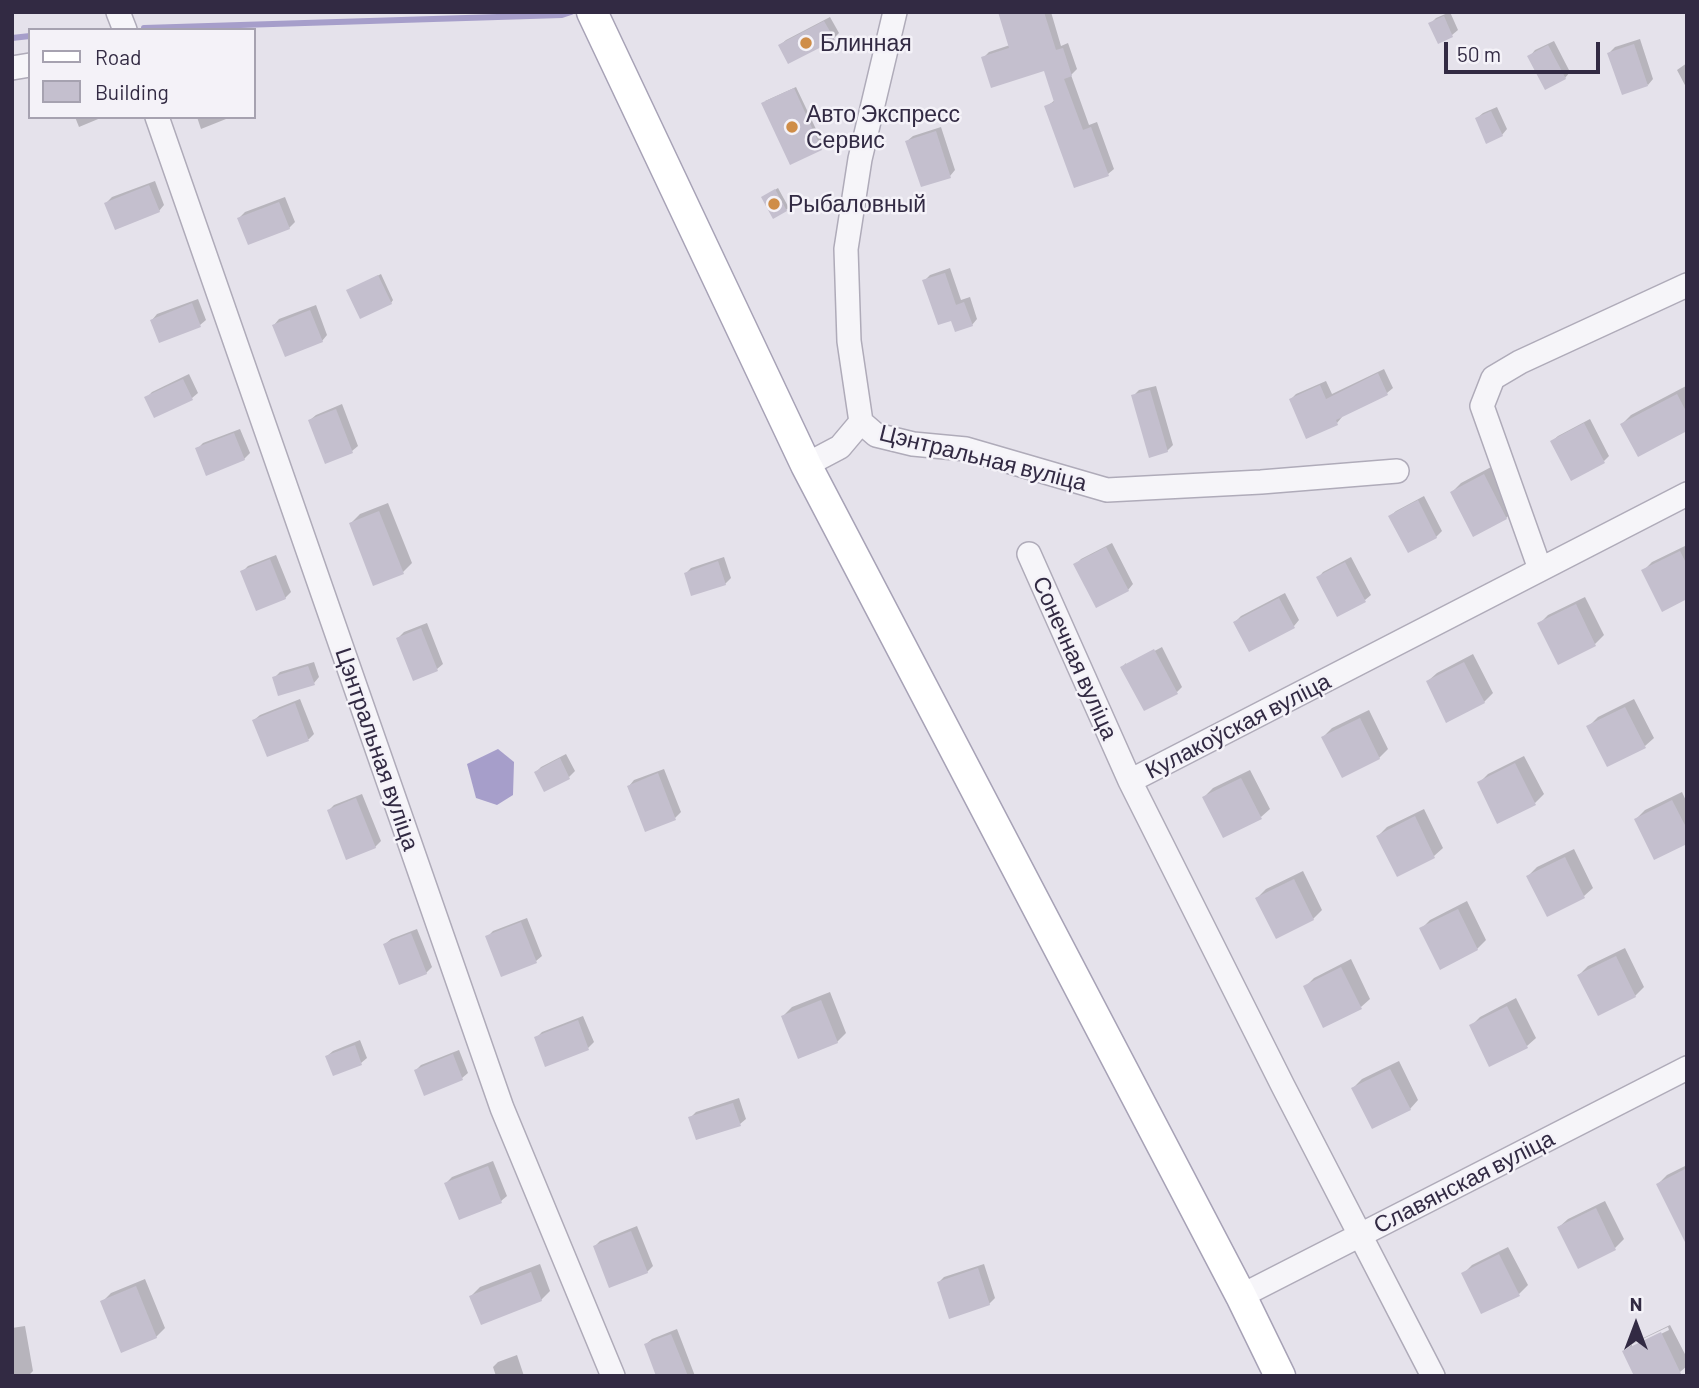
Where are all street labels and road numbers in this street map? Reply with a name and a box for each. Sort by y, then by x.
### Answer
street label: Цэнтральная вуліца [876,419,1090,497]
street label: Сонечная вуліца [1027,572,1123,744]
street label: Цэнтральная вуліца [329,644,425,854]
street label: Кулакоўская вуліца [1141,667,1335,785]
street label: Славянская вуліца [1369,1125,1559,1239]

